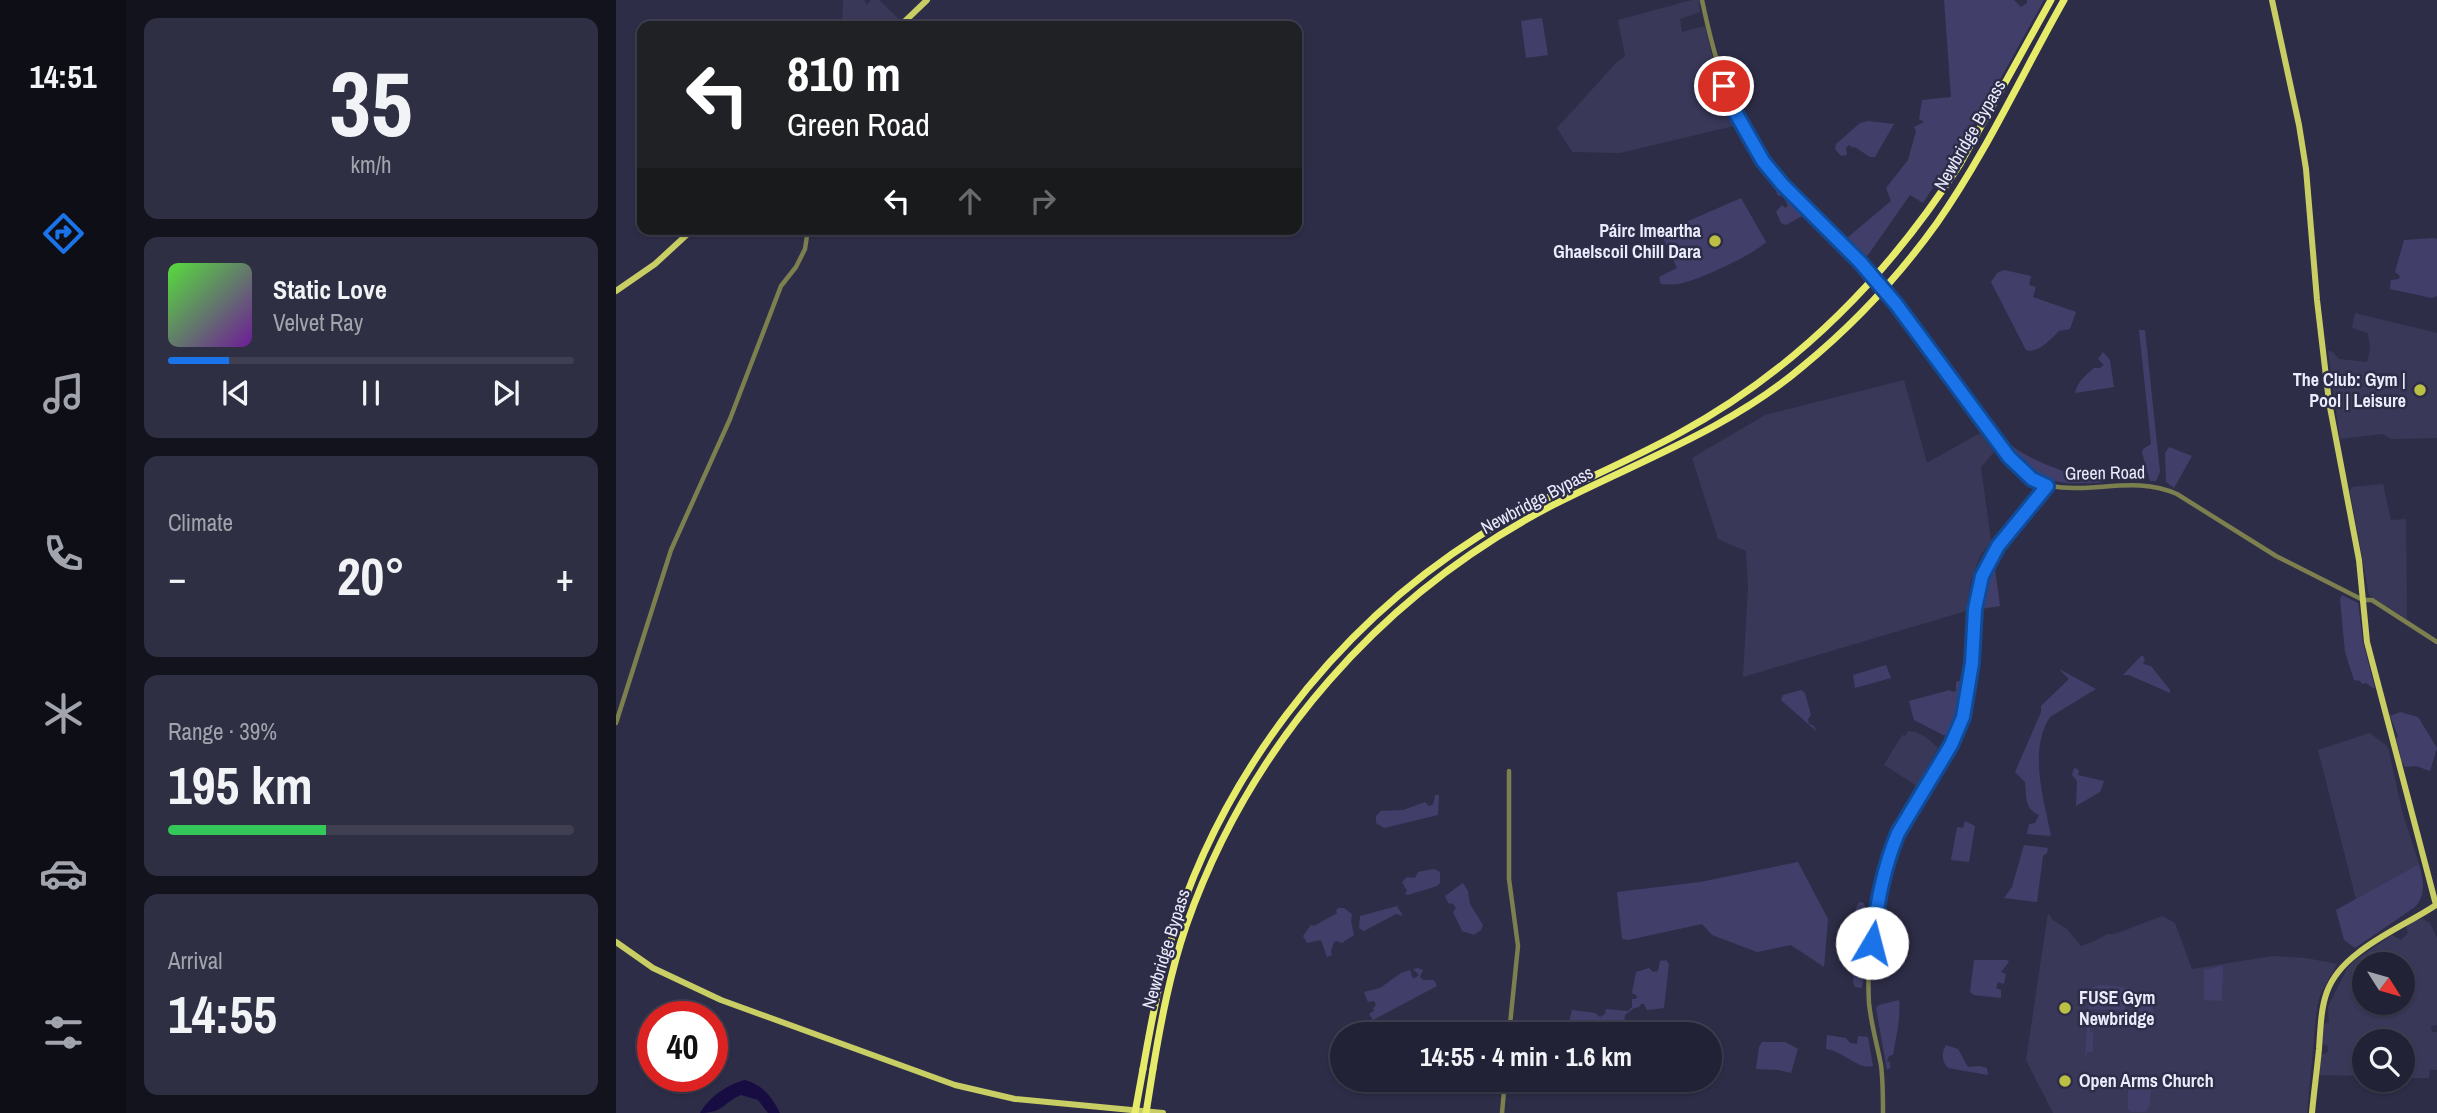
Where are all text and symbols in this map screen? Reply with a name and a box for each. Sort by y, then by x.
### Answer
text: 810 m [787,40,901,106]
text: 35 [330,42,413,164]
icon: left [672,49,763,140]
text: 14:51 [29,55,97,98]
pin [1694,56,1754,116]
icon: arrive [1705,67,1743,105]
street label: Newbridge Bypass [1928,75,2011,195]
text: Green Road [787,103,930,146]
text: km/h [351,149,391,180]
icon: left [878,182,916,220]
icon: ahead [951,182,989,220]
icon: right [1024,182,1062,220]
icon: directions [39,209,88,258]
place label: Páirc Imeartha Ghaelscoil Chill Dara [1553,218,1702,264]
marker: Páirc Imeartha Ghaelscoil Chill Dara [1707,233,1723,249]
text: Static Love [273,272,387,307]
text: Velvet Ray [273,307,363,338]
place label: The Club: Gym | Pool | Leisure [2293,367,2406,413]
icon: music [39,369,88,418]
icon: previous [217,374,255,412]
icon: pause [352,374,390,412]
icon: next [487,374,525,412]
marker: The Club: Gym | Pool | Leisure [2412,382,2428,398]
street label: Newbridge Bypass [1476,459,1597,540]
street label: Green Road [2065,459,2145,486]
text: Climate [168,507,233,538]
icon: phone [39,529,88,578]
text: 20° [337,541,405,611]
text: − [168,552,186,603]
text: + [556,552,574,603]
icon: climate [39,689,88,738]
text: Range · 39% [168,716,277,747]
text: 195 km [168,750,313,820]
icon: car [39,849,88,898]
street label: Newbridge Bypass [1135,886,1196,1012]
position arrow [1835,906,1909,980]
text: Arrival [168,945,223,976]
north arrow [2352,952,2415,1015]
map controls [2352,952,2415,1092]
text: 14:55 [168,979,277,1049]
place label: FUSE Gym Newbridge [2079,985,2155,1031]
marker: FUSE Gym Newbridge [2057,1000,2073,1016]
speed limit sign: 40 [637,1001,728,1092]
icon: filters [39,1008,88,1057]
button: search [2352,1029,2415,1092]
text: 14:55 · 4 min · 1.6 km [1420,1039,1632,1074]
place label: Open Arms Church [2079,1068,2214,1093]
marker: Open Arms Church [2057,1073,2073,1089]

